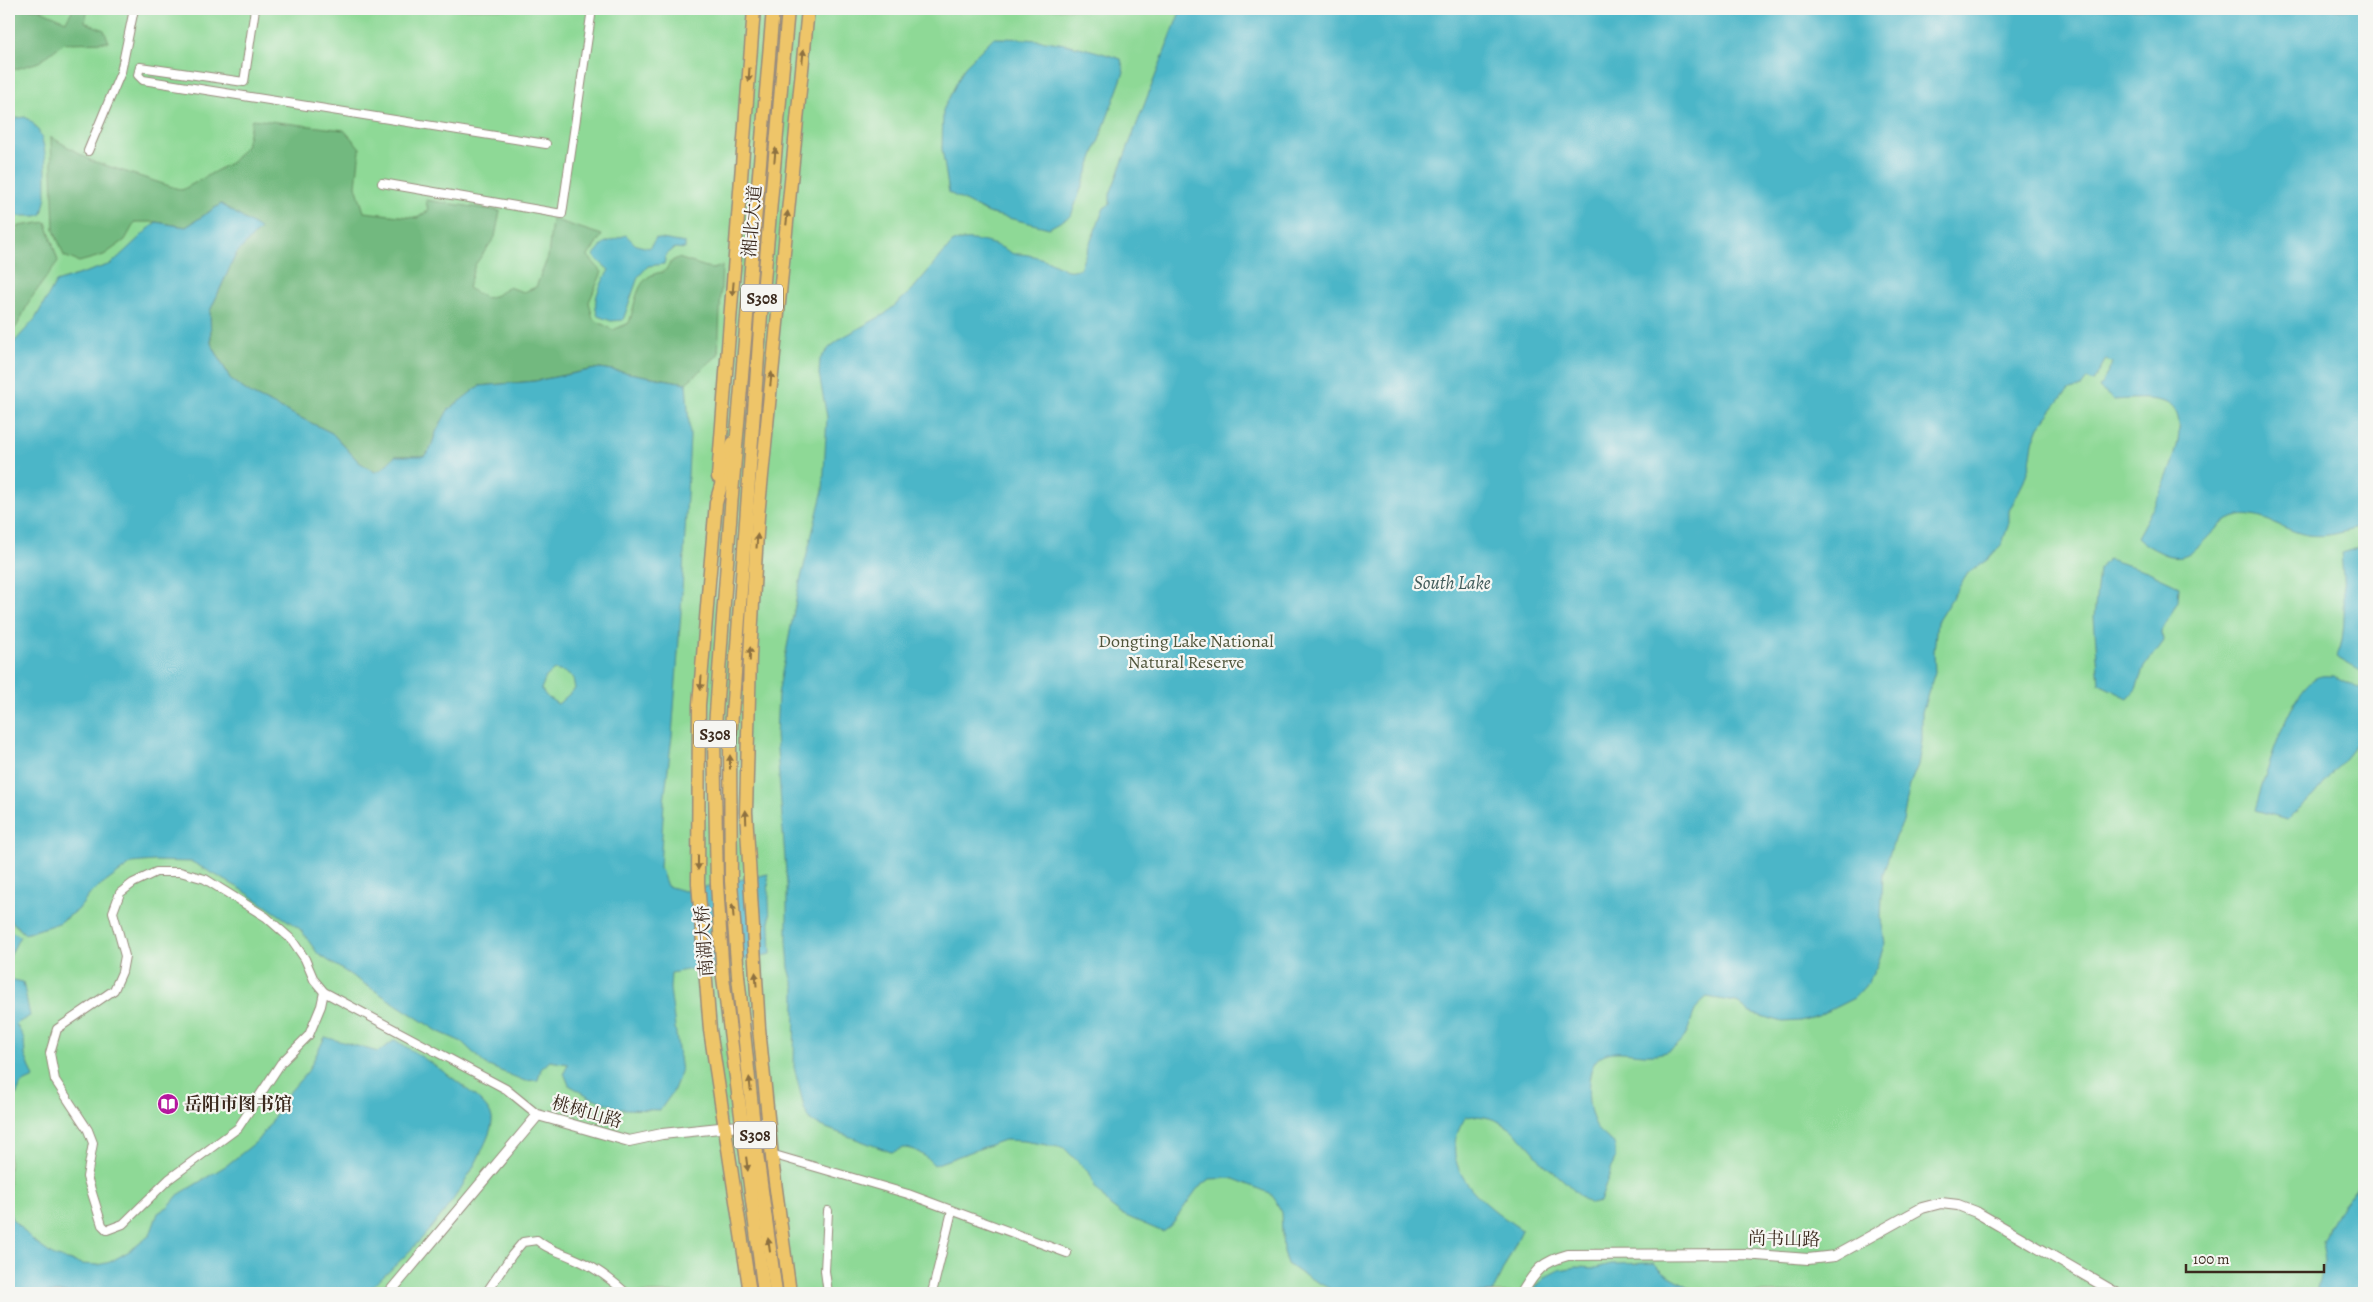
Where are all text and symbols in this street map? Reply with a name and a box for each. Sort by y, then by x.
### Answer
one-way arrow [799,48,807,64]
one-way arrow [745,67,753,83]
one-way arrow [771,146,779,162]
street label: 湘北大道 [737,184,767,258]
one-way arrow [783,209,791,225]
one-way arrow [729,281,737,297]
road number: S308 [741,284,783,312]
one-way arrow [767,371,775,387]
one-way arrow [753,533,761,549]
water label: South Lake [1413,570,1491,596]
park label: Dongting Lake National Natural Reserve [1098,629,1274,674]
one-way arrow [746,646,754,662]
one-way arrow [697,676,705,692]
road number: S308 [694,721,736,748]
one-way arrow [726,754,734,770]
one-way arrow [742,808,750,824]
one-way arrow [694,855,702,871]
one-way arrow [729,903,737,919]
street label: 南湖大桥 [690,904,718,978]
one-way arrow [751,971,759,987]
one-way arrow [745,1075,753,1091]
street label: 桃树山路 [549,1091,625,1133]
library icon: 岳阳市图书馆 [156,1092,180,1116]
place label: 岳阳市图书馆 [184,1092,292,1116]
road number: S308 [734,1122,776,1148]
one-way arrow [743,1156,751,1172]
street label: 尚书山路 [1748,1226,1820,1252]
one-way arrow [765,1237,773,1253]
scale bar [2186,1242,2323,1274]
text: 100 m [2193,1249,2230,1269]

